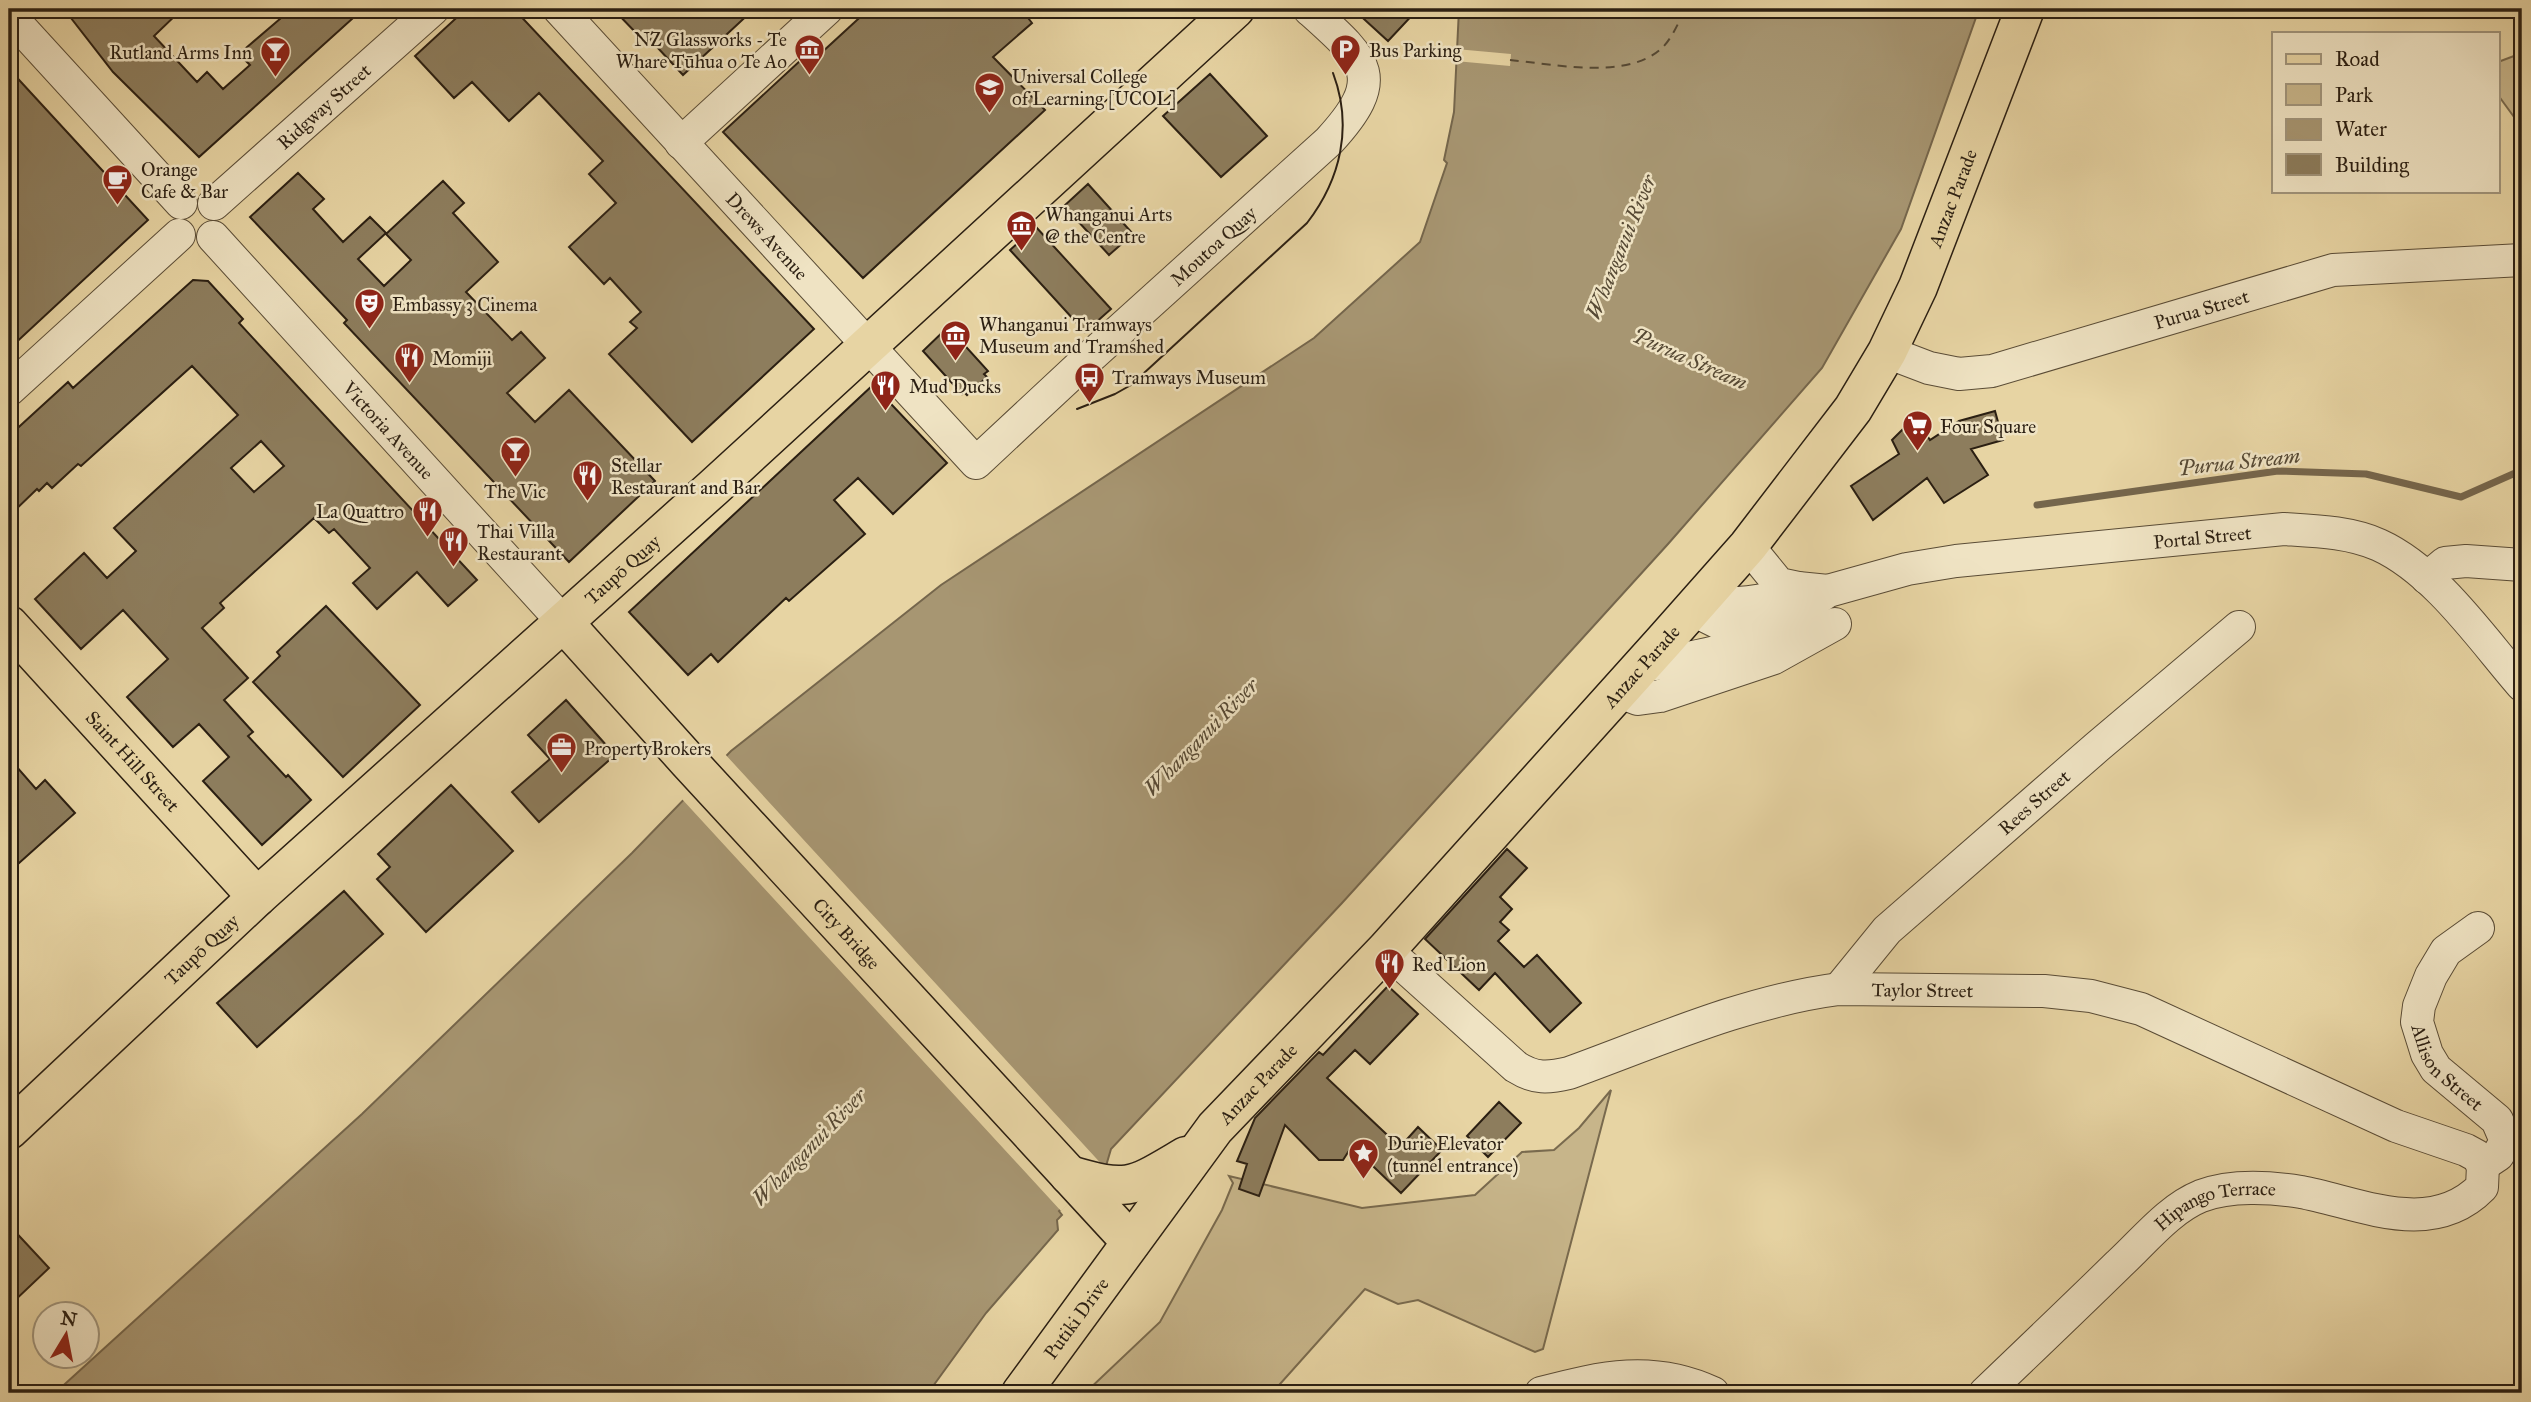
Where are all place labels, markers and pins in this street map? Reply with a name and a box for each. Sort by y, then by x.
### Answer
place label: NZ Glassworks - Te Whare Tūhua o Te Ao [616,28,787,73]
museum icon: NZ Glassworks - Te Whare Tūhua o Te Ao [793,33,827,77]
parking icon: Bus Parking [1329,33,1363,77]
bar icon: Rutland Arms Inn [258,35,292,79]
place label: Bus Parking [1369,39,1462,63]
place label: Rutland Arms Inn [109,41,252,64]
place label: Universal College of Learning [UCOL] [1012,65,1176,111]
school or university icon: Universal College of Learning [UCOL] [972,70,1006,114]
place label: Orange Cafe & Bar [141,158,229,203]
cafe icon: Orange Cafe & Bar [101,163,135,207]
place label: Whanganui Arts @ the Centre [1045,203,1172,248]
museum icon: Whanganui Arts @ the Centre [1005,208,1039,252]
theatre icon: Embassy 3 Cinema [352,287,386,331]
place label: Embassy 3 Cinema [392,293,539,316]
place label: Whanganui Tramways Museum and Tramshed [979,313,1164,358]
museum icon: Whanganui Tramways Museum and Tramshed [939,318,973,362]
restaurant icon: Momiji [392,341,426,385]
place label: Momiji [432,347,492,370]
bus stop icon: Tramways Museum [1072,360,1106,404]
place label: Tramways Museum [1112,366,1266,389]
restaurant icon: Mud Ducks [869,369,903,413]
place label: Mud Ducks [909,375,1001,398]
supermarket icon: Four Square [1900,409,1934,453]
place label: Four Square [1940,415,2036,439]
bar icon: The Vic [498,435,532,479]
place label: Stellar Restaurant and Bar [611,454,761,499]
restaurant icon: Stellar Restaurant and Bar [571,459,605,503]
place label: The Vic [484,480,546,503]
restaurant icon: La Quattro [410,494,444,538]
place label: La Quattro [316,500,404,523]
place label: Thai Villa Restaurant [477,520,562,565]
restaurant icon: Thai Villa Restaurant [437,525,471,569]
office icon: PropertyBrokers [544,731,578,775]
place label: PropertyBrokers [584,737,711,760]
restaurant icon: Red Lion [1372,947,1406,991]
place label: Red Lion [1412,953,1486,976]
place label: Durie Elevator (tunnel entrance) [1387,1132,1518,1178]
place icon: Durie Elevator (tunnel entrance) [1347,1137,1381,1181]

